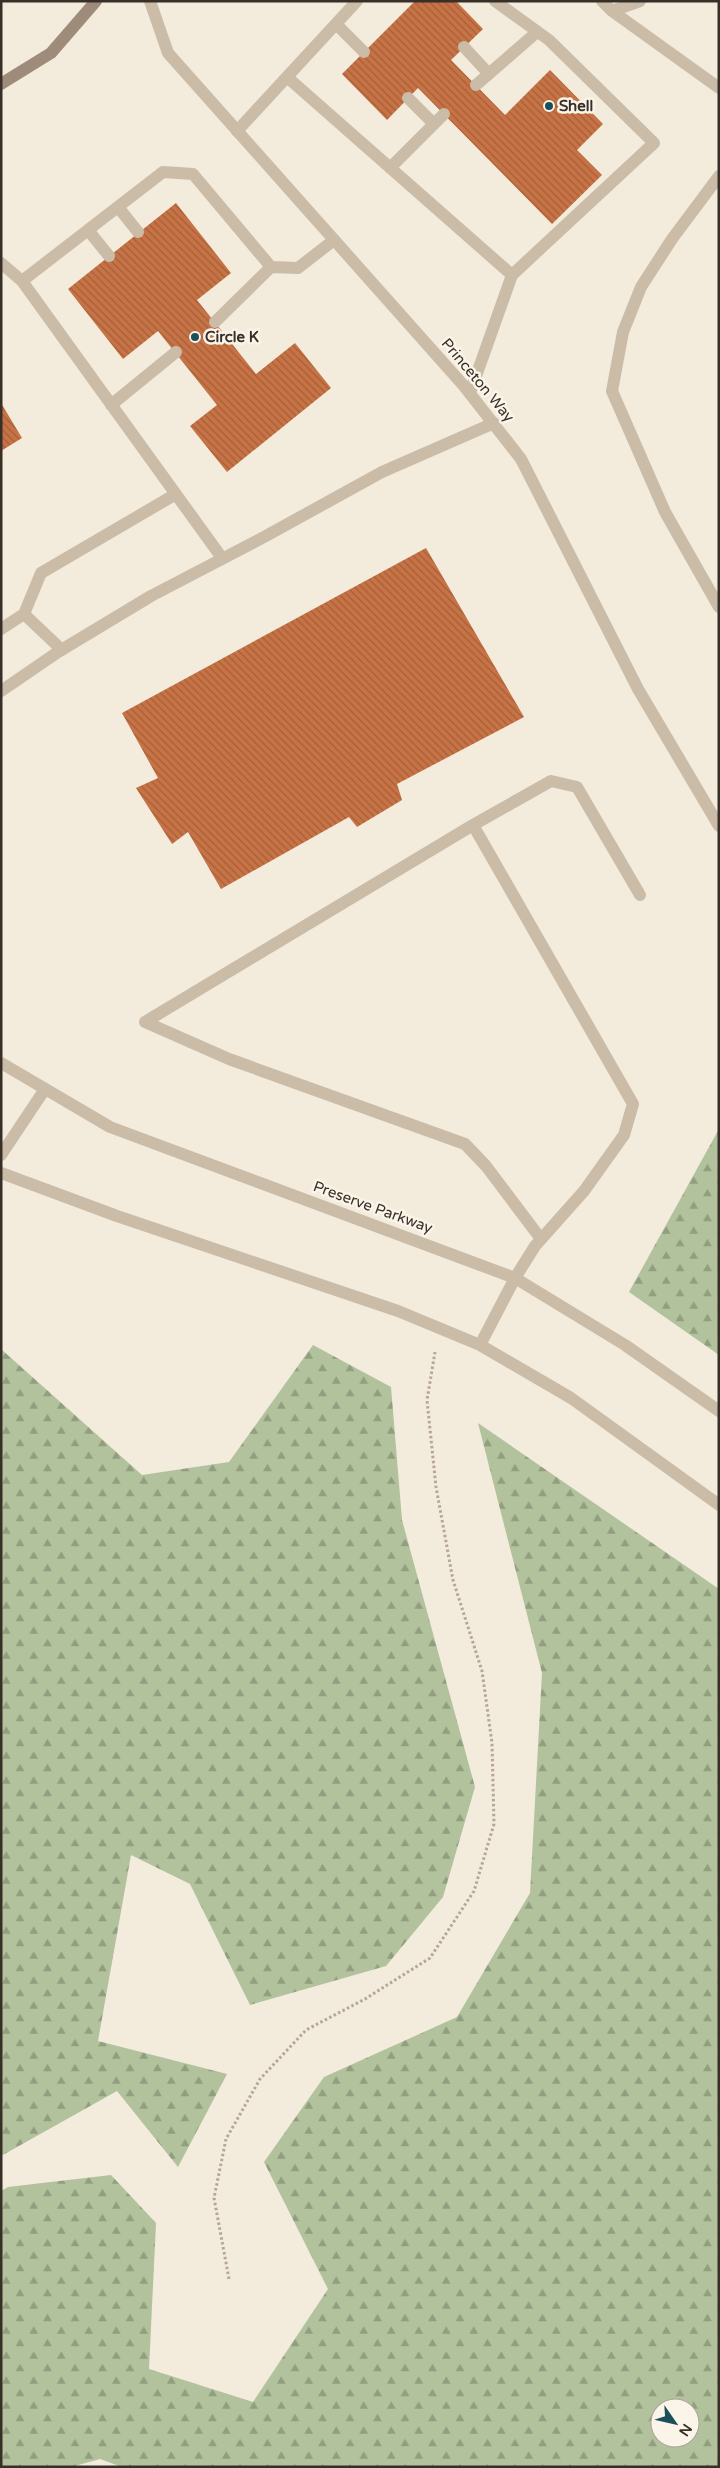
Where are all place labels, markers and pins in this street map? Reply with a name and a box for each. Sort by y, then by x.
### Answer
place label: Shell [559,97,593,115]
marker: Shell [543,100,555,112]
place label: Circle K [205,328,259,346]
marker: Circle K [189,331,201,343]

